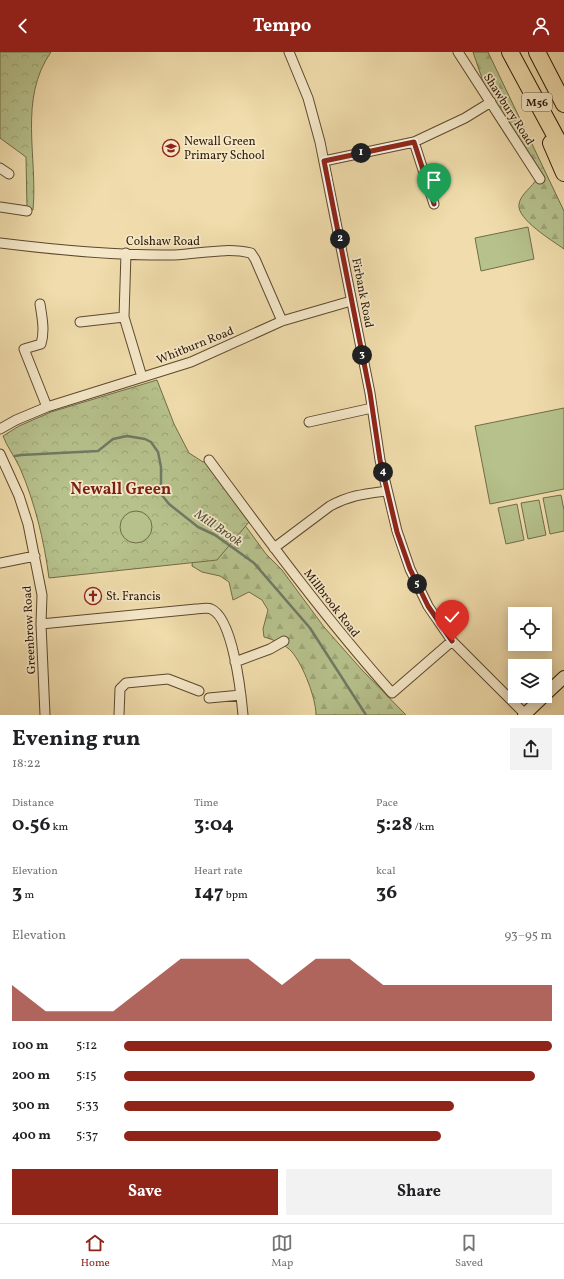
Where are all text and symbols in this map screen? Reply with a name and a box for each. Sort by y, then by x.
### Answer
text: Tempo [253,14,311,39]
icon: back [12,15,34,37]
icon: person [530,15,552,37]
street label: Shawbury Road [479,71,538,149]
road number: M56 [522,93,552,111]
place label: Newall Green Primary School [184,134,265,164]
school or university icon: Newall Green Primary School [161,138,181,158]
pin: 1 [351,143,371,163]
text: 1 [359,145,363,160]
pin [417,163,451,204]
icon: arrive [423,169,445,191]
pin: 2 [330,229,350,249]
text: 2 [337,231,343,246]
street label: Colshaw Road [126,234,200,250]
street label: Firbank Road [347,257,377,330]
street label: Whitburn Road [154,323,237,369]
pin: 3 [352,345,372,365]
text: 3 [359,347,365,362]
pin: 4 [373,462,393,482]
text: 4 [380,464,386,479]
district label: Newall Green [71,479,172,501]
water label: Mill Brook [190,505,245,551]
street label: Millbrook Road [300,566,363,641]
pin: 5 [407,574,427,594]
text: 5 [414,576,420,591]
street label: Greenbrow Road [20,585,40,675]
church icon: St. Francis [83,586,103,606]
place label: St. Francis [106,589,161,605]
pin [435,600,469,641]
icon: check [441,606,463,628]
map controls [508,607,552,703]
button: locate [508,607,552,651]
button: layers [508,659,552,703]
text: Evening run [12,724,141,755]
button: share [510,728,552,770]
text: 18:22 [12,755,41,773]
text: Distance [12,796,54,811]
text: Time [194,796,218,811]
text: Pace [376,796,398,811]
text: 0.56 [12,811,50,839]
text: 3:04 [194,811,234,839]
text: 5:28 [376,811,413,839]
text: km [50,820,68,835]
text: /km [413,820,435,835]
text: Elevation [12,864,58,879]
text: Heart rate [194,864,243,879]
text: kcal [376,864,396,879]
text: 3 [12,879,22,907]
text: 147 [194,879,224,907]
text: 36 [376,879,397,907]
text: m [22,888,34,903]
text: bpm [224,888,248,903]
text: Elevation [12,927,66,945]
text: 93–95 m [505,927,552,945]
text: 100 m [12,1037,49,1055]
text: 5:12 [76,1037,97,1055]
text: 200 m [12,1067,50,1085]
text: 5:15 [76,1067,97,1085]
text: 300 m [12,1097,50,1115]
text: 5:33 [76,1097,99,1115]
text: 400 m [12,1127,51,1145]
text: 5:37 [76,1127,98,1145]
button: Save [12,1169,278,1215]
button: Share [286,1169,552,1215]
tab: Home [81,1232,110,1271]
tab: Map [271,1232,293,1271]
tab: Saved [455,1232,483,1271]

